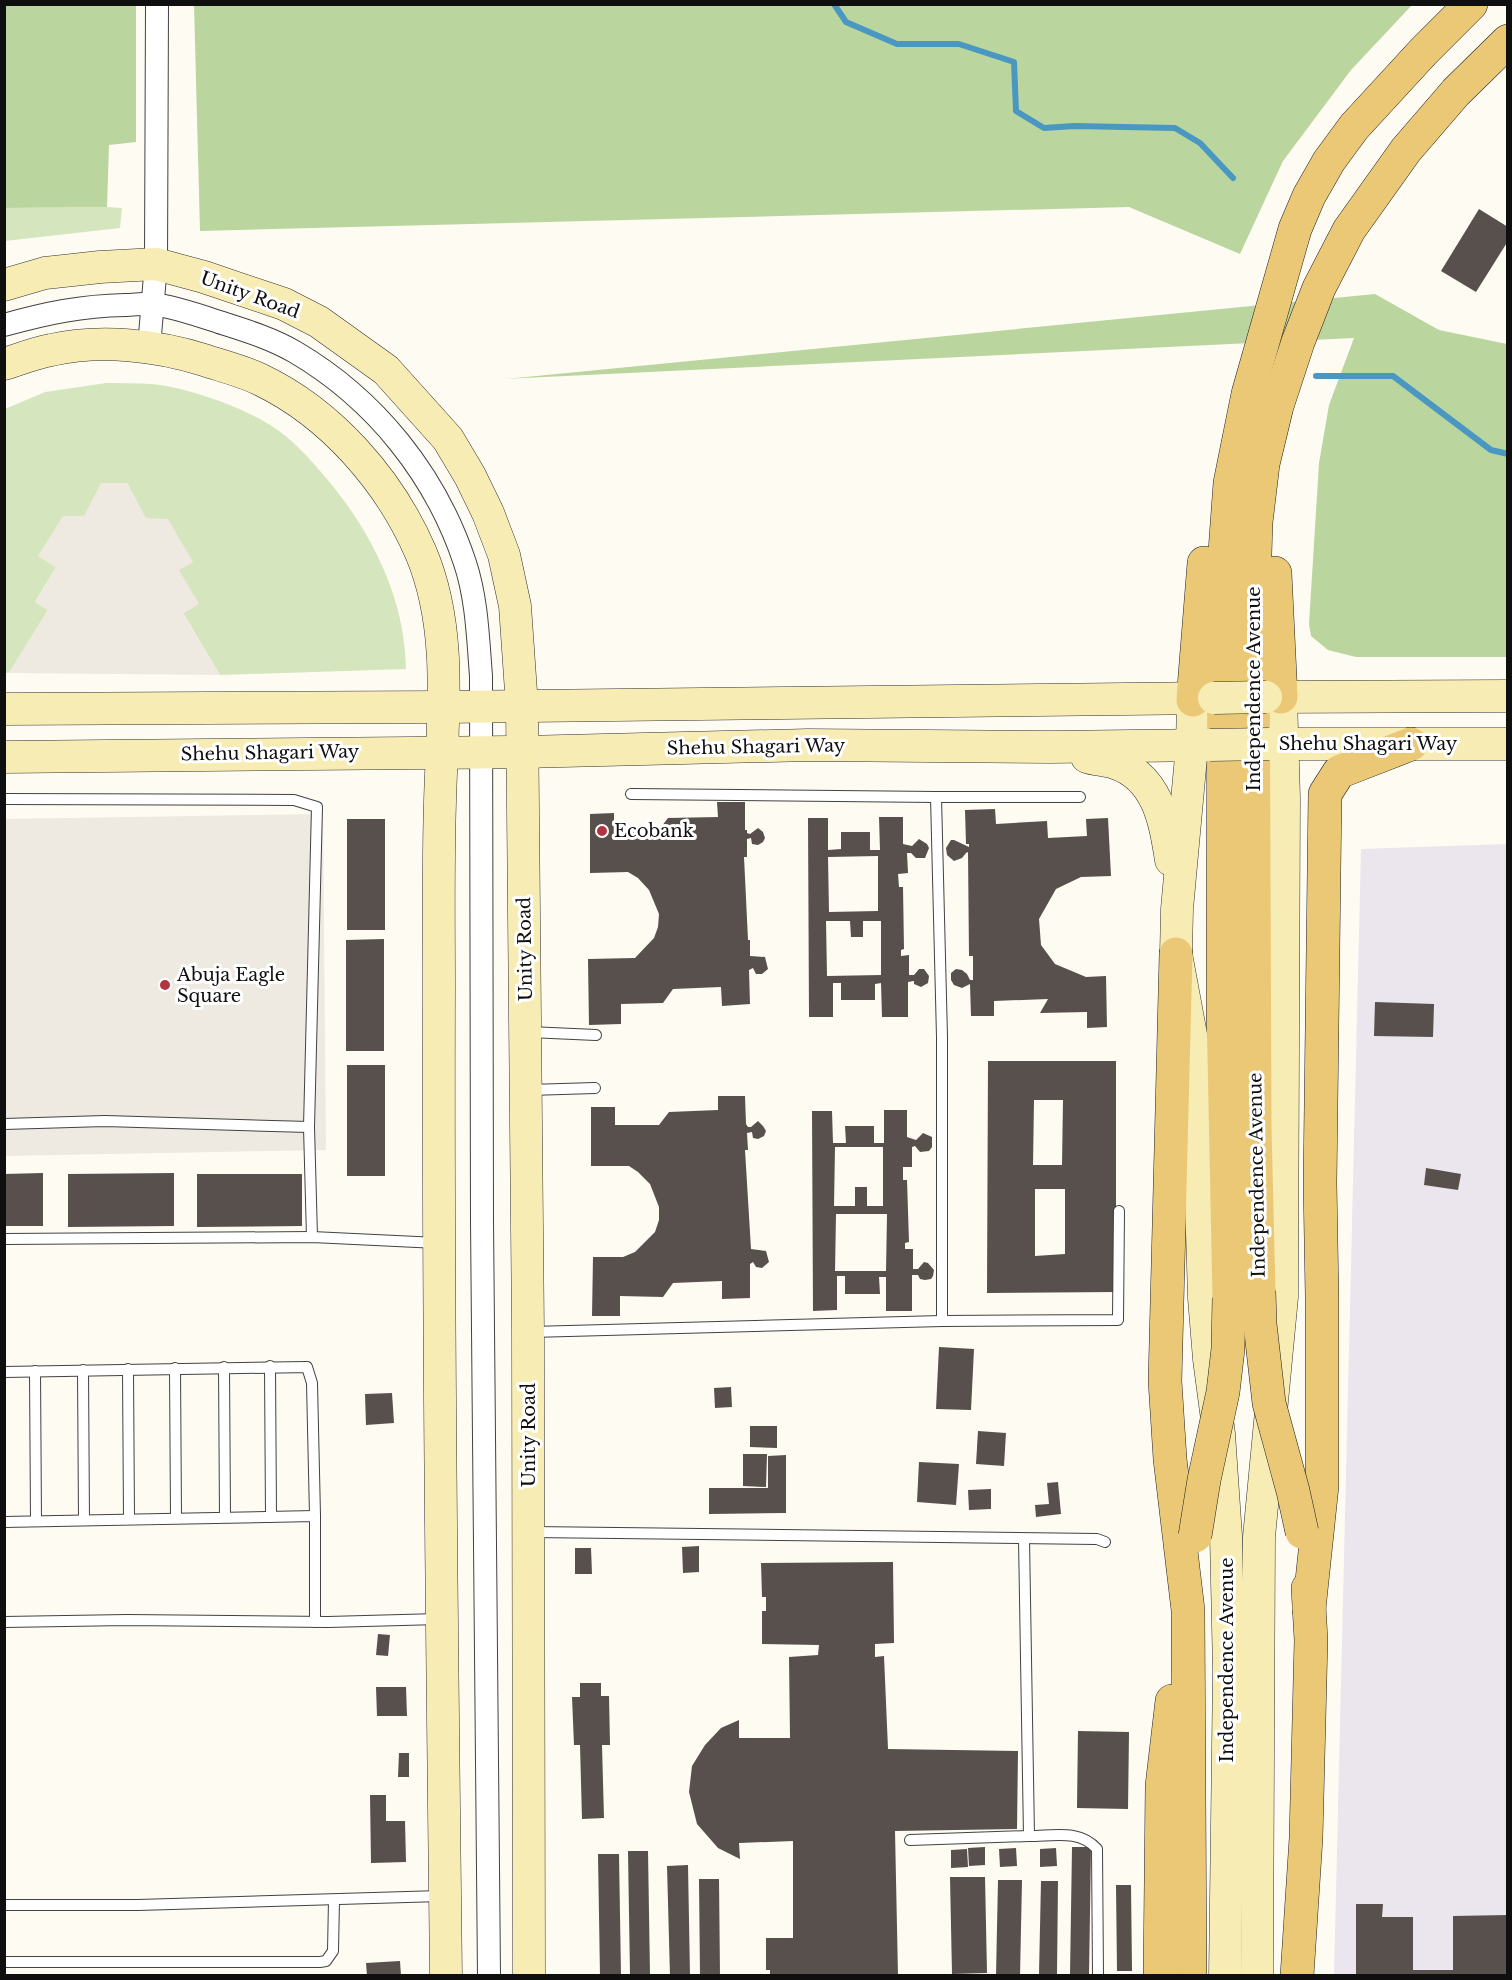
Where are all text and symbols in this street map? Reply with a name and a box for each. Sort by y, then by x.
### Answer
street label: Unity Road [197,267,303,323]
street label: Independence Avenue [1243,586,1265,792]
street label: Shehu Shagari Way [1279,733,1458,755]
street label: Shehu Shagari Way [667,734,846,760]
street label: Shehu Shagari Way [181,740,360,766]
place label: Ecobank [614,820,694,842]
marker: Ecobank [595,824,609,838]
street label: Unity Road [513,897,537,1001]
place label: Abuja Eagle Square [176,964,285,1007]
marker: Abuja Eagle Square [158,978,172,992]
street label: Independence Avenue [1244,1072,1270,1278]
street label: Unity Road [518,1383,540,1487]
street label: Independence Avenue [1216,1557,1238,1763]

